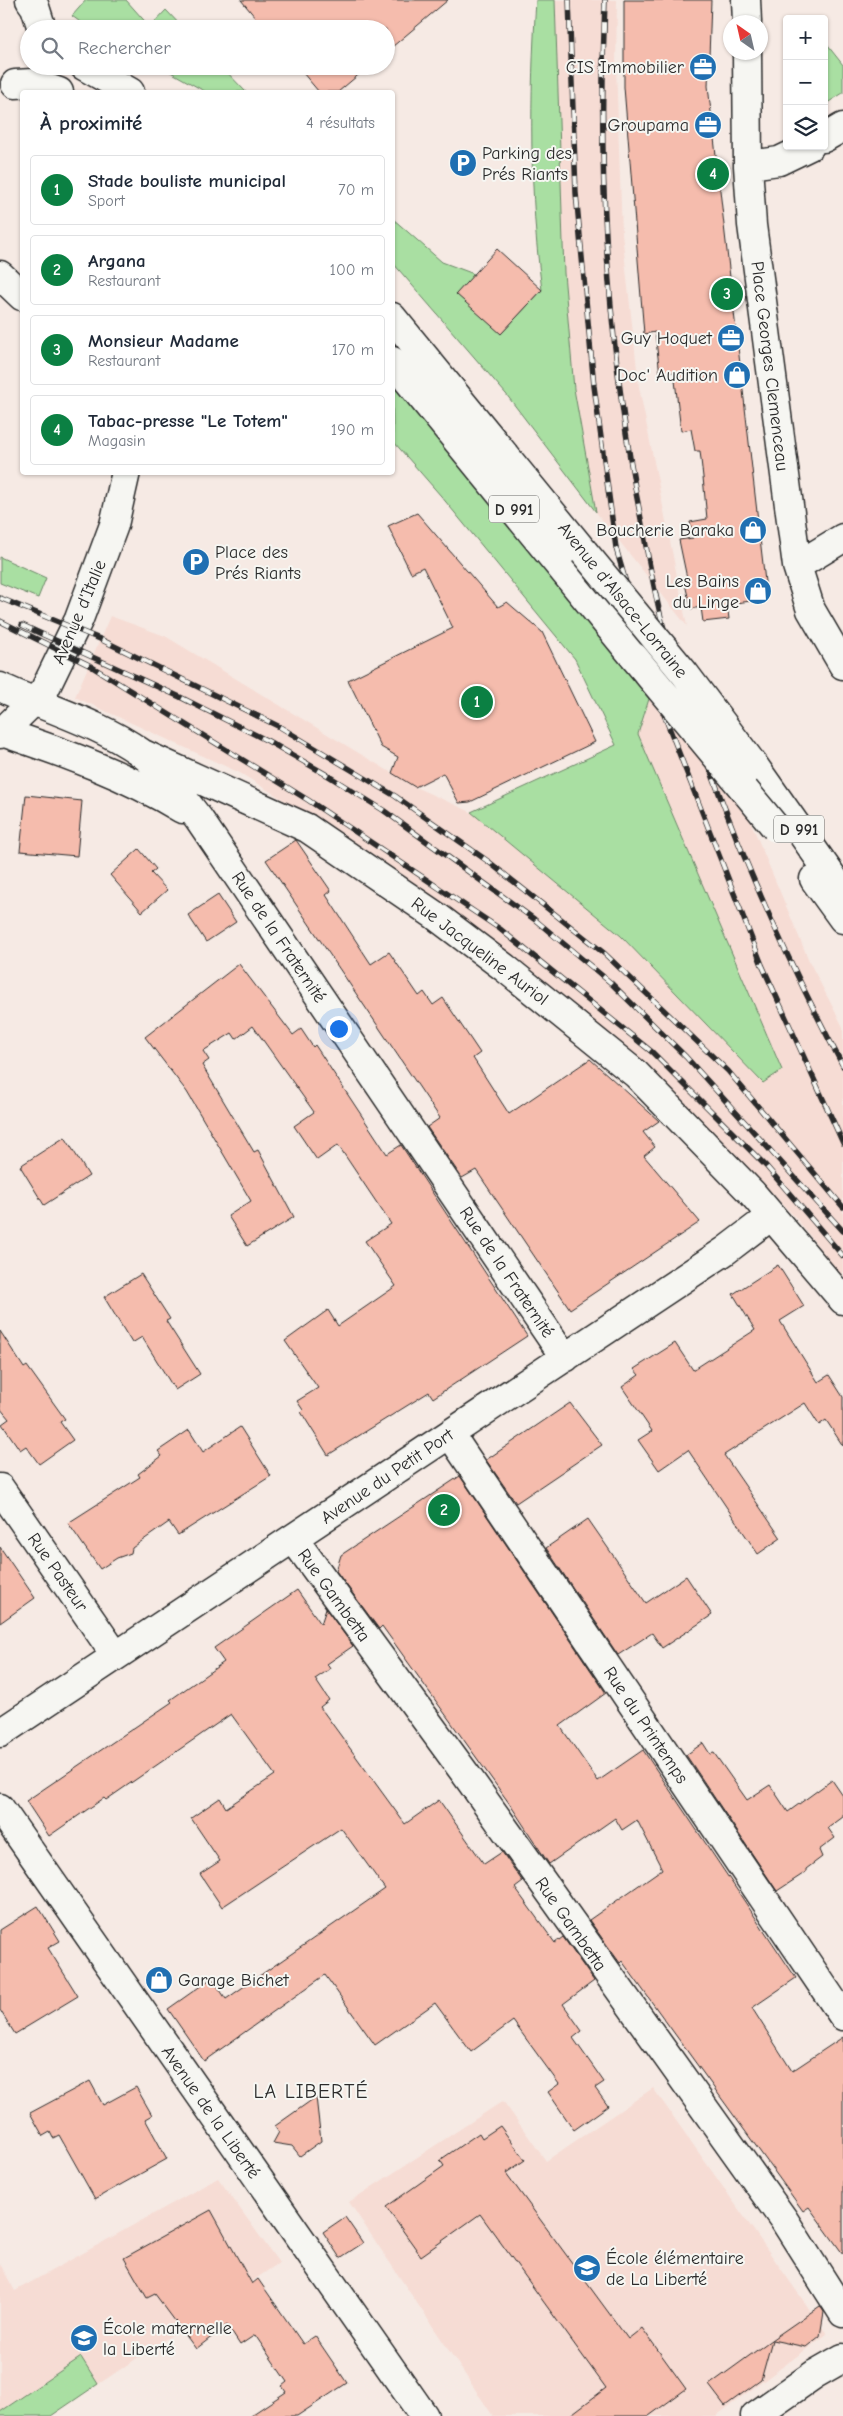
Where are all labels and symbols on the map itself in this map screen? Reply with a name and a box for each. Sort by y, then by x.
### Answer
north arrow [723,15,768,60]
office icon: CIS Immobilier [688,52,718,82]
place label: CIS Immobilier [566,57,685,78]
office icon: Groupama [693,110,723,140]
place label: Groupama [608,115,689,136]
place label: Parking des Prés Riants [482,143,572,185]
parking icon: Parking des Prés Riants [448,148,478,178]
pin: 4 [697,155,729,193]
street label: Place Georges Clemenceau [746,260,793,472]
pin: 3 [711,275,743,313]
office icon: Guy Hoquet [716,323,746,353]
place label: Guy Hoquet [621,328,713,349]
shop icon: Doc' Audition [722,360,752,390]
place label: Doc' Audition [617,365,718,386]
road number: D 991 [489,496,539,522]
shop icon: Boucherie Baraka [738,515,768,545]
street label: Avenue d'Alsace-Lorraine [553,518,692,682]
place label: Boucherie Baraka [596,520,734,541]
place label: Place des Prés Riants [215,542,301,584]
parking icon: Place des Prés Riants [181,547,211,577]
street label: Avenue d'Italie [48,557,111,668]
place label: Les Bains du Linge [666,571,739,613]
shop icon: Les Bains du Linge [743,576,773,606]
pin: 1 [461,683,493,721]
road number: D 991 [774,816,824,842]
street label: Rue de la Fraternité [227,868,330,1007]
street label: Rue Jacqueline Auriol [407,893,552,1010]
your location [326,1016,352,1042]
street label: Rue de la Fraternité [455,1203,558,1342]
street label: Avenue du Petit Port [317,1424,458,1529]
pin: 2 [428,1491,460,1529]
street label: Rue Pasteur [23,1529,93,1616]
street label: Rue Gambetta [293,1545,374,1646]
street label: Rue du Printemps [599,1663,692,1788]
street label: Rue Gambetta [531,1873,611,1975]
shop icon: Garage Bichet [144,1965,174,1995]
place label: Garage Bichet [178,1970,289,1991]
street label: Avenue de la Liberté [157,2042,264,2183]
district label: LA LIBERTÉ [253,2080,369,2103]
place label: École élémentaire de La Liberté [606,2247,744,2290]
school or university icon: École élémentaire de La Liberté [572,2253,602,2283]
place label: École maternelle la Liberté [103,2317,232,2360]
school or university icon: École maternelle la Liberté [69,2323,99,2353]

